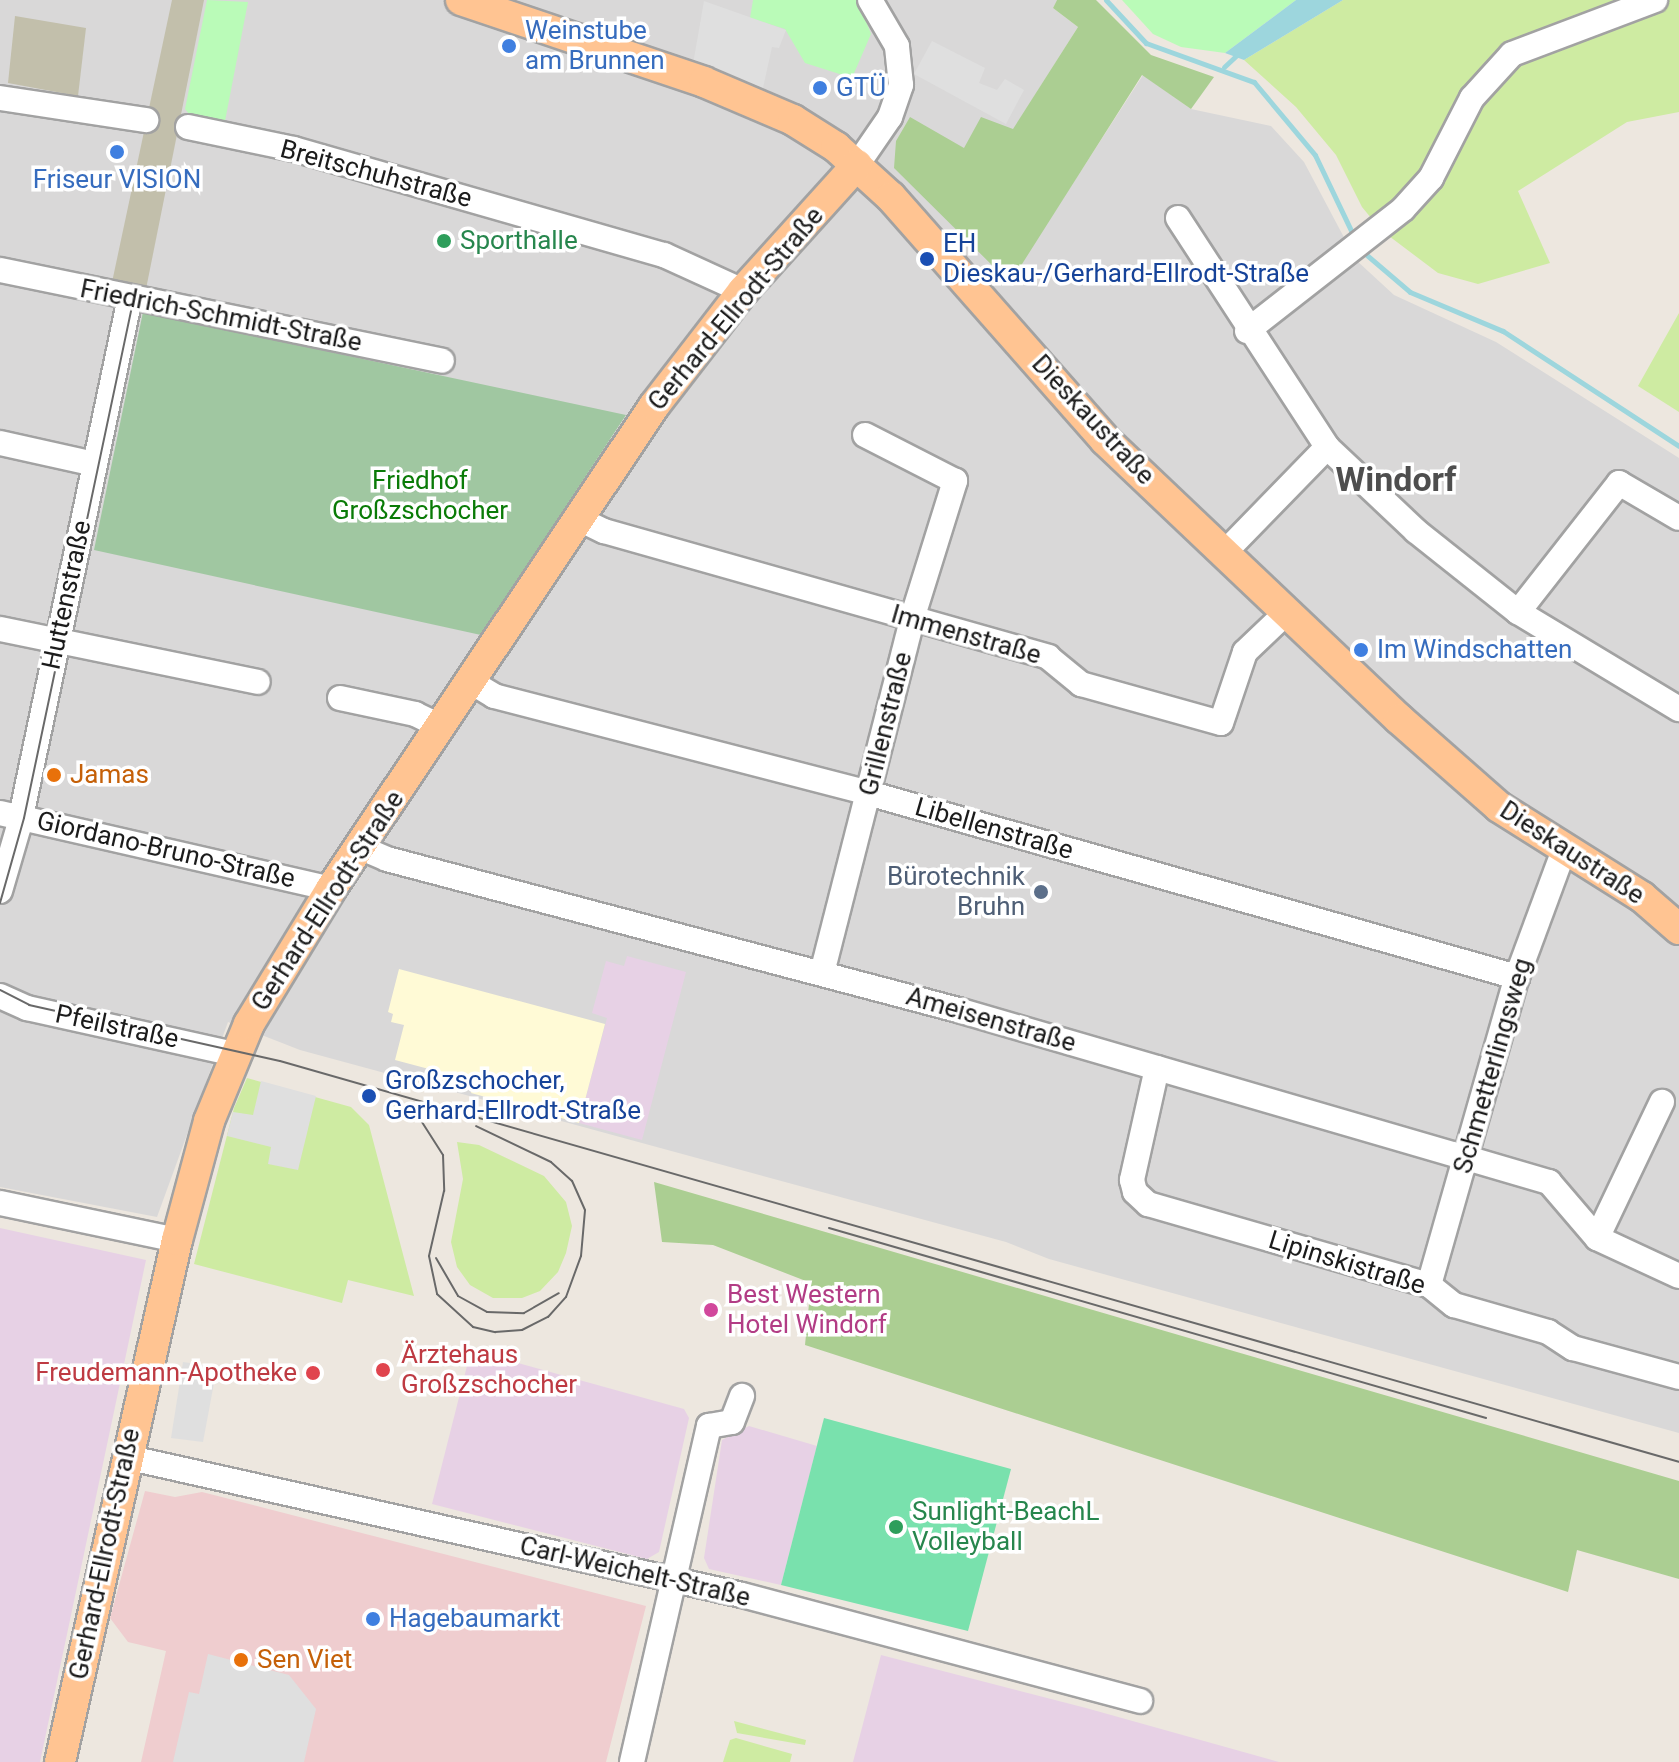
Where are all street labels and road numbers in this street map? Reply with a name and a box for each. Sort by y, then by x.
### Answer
street label: Breitschuhstraße [277,133,475,215]
street label: Gerhard-Ellrodt-Straße [642,201,830,417]
street label: Friedrich-Schmidt-Straße [77,273,365,359]
street label: Dieskaustraße [1025,349,1161,491]
street label: Huttenstraße [36,518,98,672]
street label: Immenstraße [887,599,1045,671]
street label: Grillenstraße [853,649,919,799]
street label: Gerhard-Ellrodt-Straße [245,785,411,1017]
street label: Libellenstraße [911,792,1077,866]
street label: Dieskaustraße [1494,795,1650,911]
street label: Giordano-Bruno-Straße [34,805,298,895]
street label: Schmetterlingsweg [1447,955,1539,1177]
street label: Ameisenstraße [903,981,1079,1059]
street label: Pfeilstraße [53,999,181,1055]
street label: Lipinskistraße [1265,1224,1429,1302]
street label: Gerhard-Ellrodt-Straße [63,1426,147,1682]
street label: Carl-Weichelt-Straße [517,1530,753,1614]

